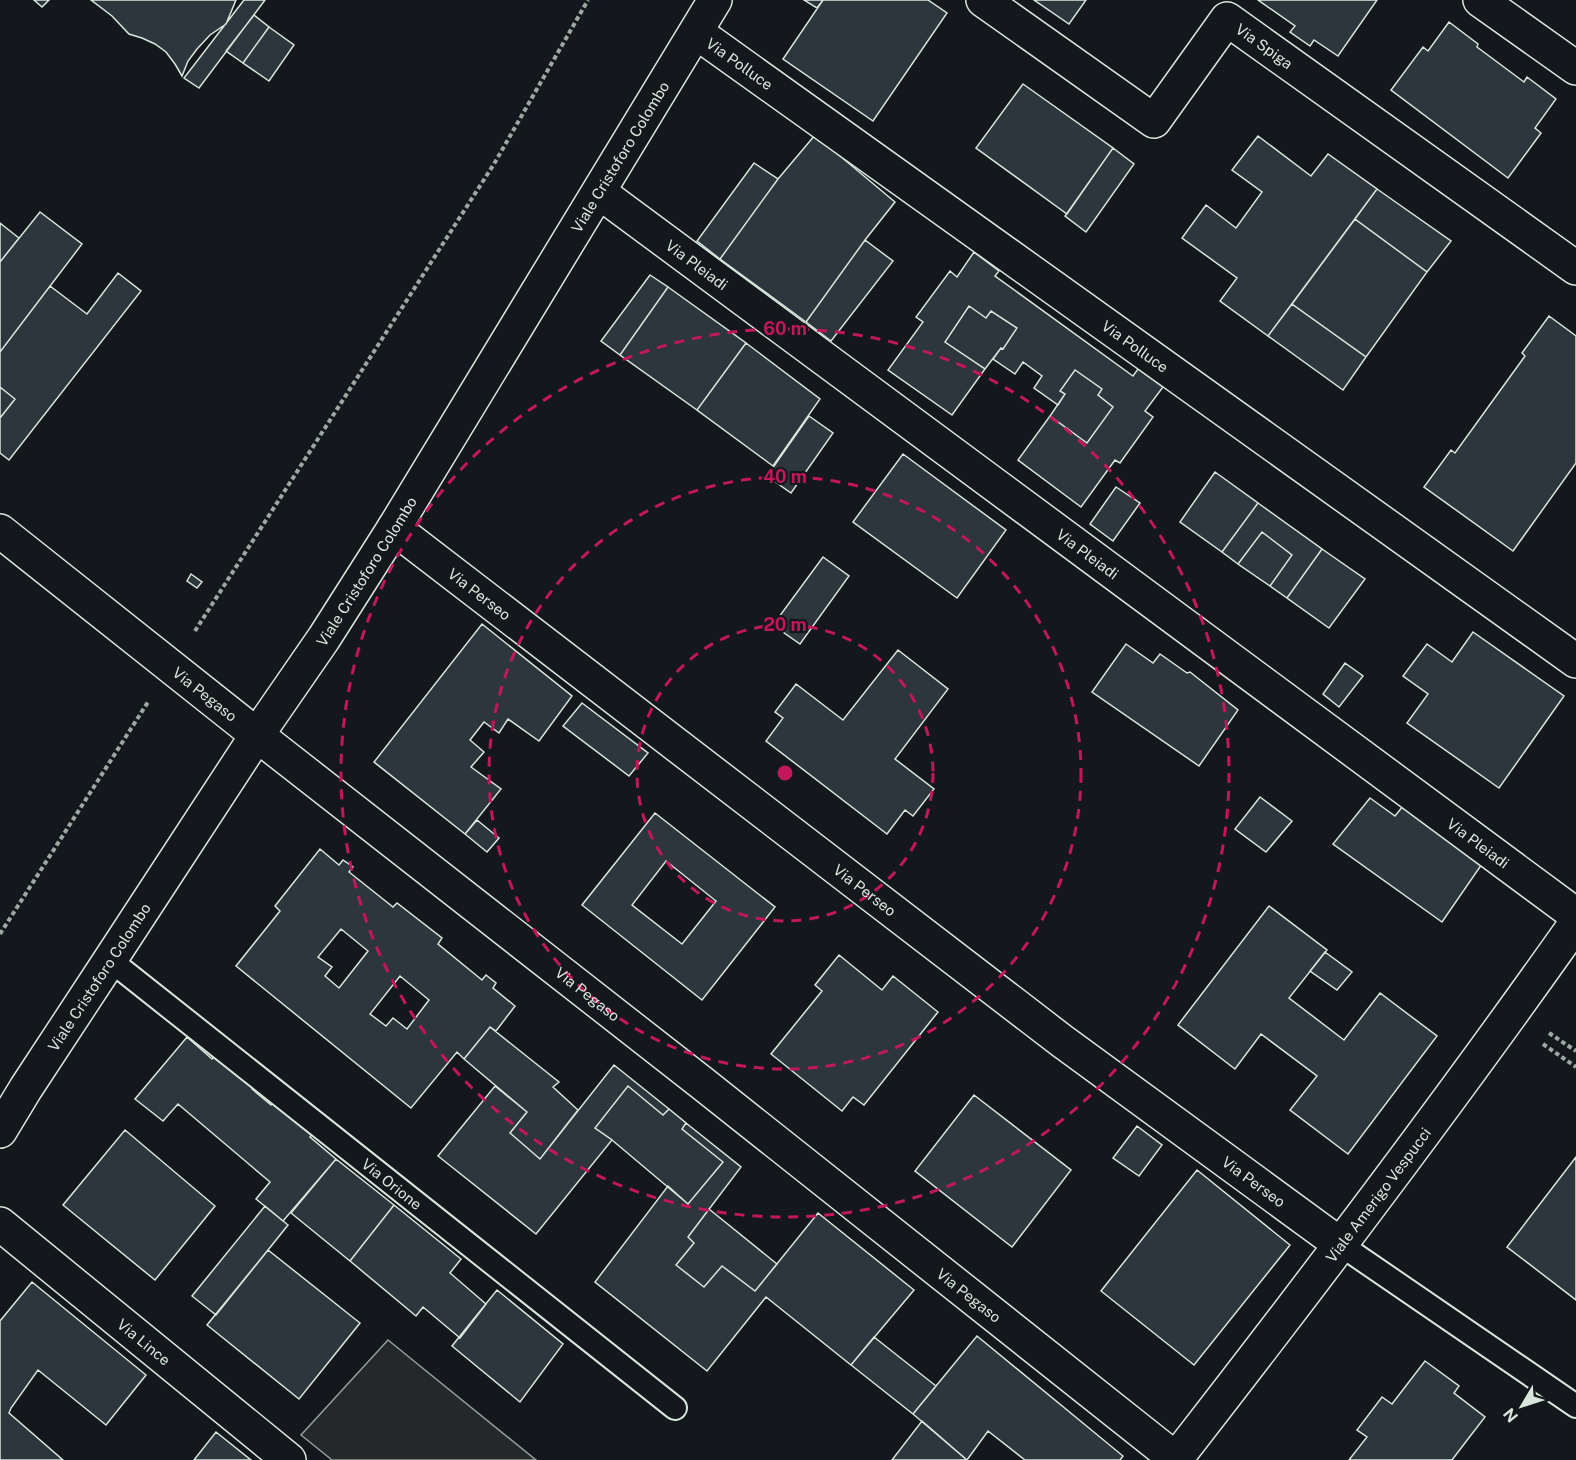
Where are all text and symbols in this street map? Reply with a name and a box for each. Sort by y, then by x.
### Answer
street label: Via Spiga [1233,20,1296,72]
street label: Via Polluce [703,34,776,93]
street label: Viale Cristoforo Colombo [567,78,672,235]
street label: Via Pleiadi [663,236,731,293]
street label: Via Polluce [1099,317,1172,375]
text: 60 m [763,318,807,339]
text: 40 m [763,466,807,487]
street label: Viale Cristoforo Colombo [313,493,420,649]
street label: Via Pleiadi [1053,525,1122,582]
street label: Via Perseo [445,564,514,623]
text: 20 m [763,614,807,635]
street label: Via Pegaso [170,663,241,725]
centre of rings [775,763,795,783]
street label: Via Pleiadi [1444,814,1513,871]
street label: Via Perseo [831,860,900,919]
street label: Viale Cristoforo Colombo [44,900,153,1054]
street label: Via Pegaso [552,963,623,1024]
street label: Viale Amerigo Vespucci [1322,1124,1434,1265]
street label: Via Perseo [1219,1153,1289,1210]
street label: Via Orione [359,1155,426,1213]
street label: Via Pegaso [934,1264,1005,1326]
street label: Via Lince [114,1315,174,1368]
north arrow [1492,1376,1552,1436]
text: N [1499,1404,1522,1426]

